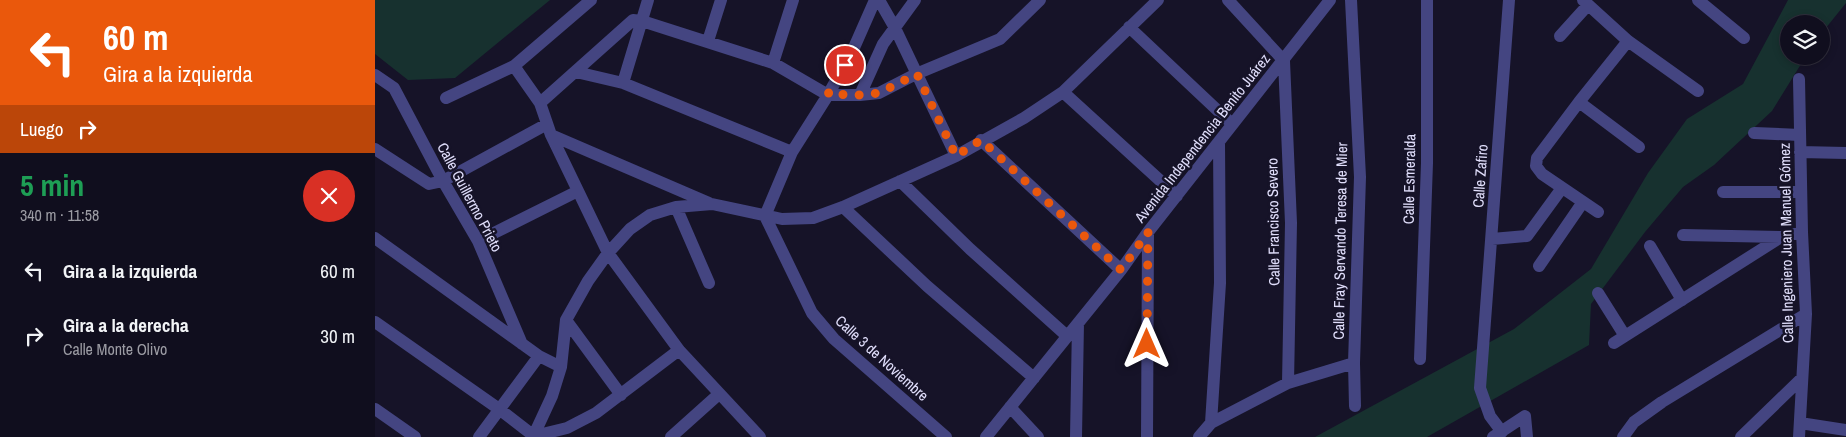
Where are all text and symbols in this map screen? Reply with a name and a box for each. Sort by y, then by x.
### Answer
text: 60 m [103,14,168,61]
map controls [1780,15,1830,65]
button: layers [1780,15,1830,65]
icon: left [20,20,85,85]
pin [824,44,866,86]
street label: Avenida Independencia Benito Juárez [1129,49,1275,228]
icon: arrive [831,51,859,79]
text: Gira a la izquierda [103,59,252,89]
icon: right [73,115,101,143]
text: Luego [20,116,63,142]
street label: Calle Esmeralda [1398,134,1420,224]
street label: Calle Guillermo Prieto [432,139,508,255]
street label: Calle Fray Servando Teresa de Mier [1328,142,1352,340]
street label: Calle Zafiro [1467,143,1493,208]
street label: Calle Ingeniero Juan Manuel Gómez [1774,143,1798,343]
street label: Calle Francisco Severo [1261,158,1285,286]
text: 5 min [20,165,84,205]
button: close [303,170,355,222]
text: 340 m · 11:58 [20,204,99,226]
icon: left [20,257,48,285]
text: Gira a la izquierda [63,258,197,284]
text: 60 m [320,258,355,284]
street label: Calle 3 de Noviembre [831,310,933,406]
text: Gira a la derecha [63,312,189,338]
position arrow [1120,317,1172,369]
icon: right [20,322,48,350]
text: 30 m [320,323,355,349]
text: Calle Monte Olivo [63,338,167,360]

